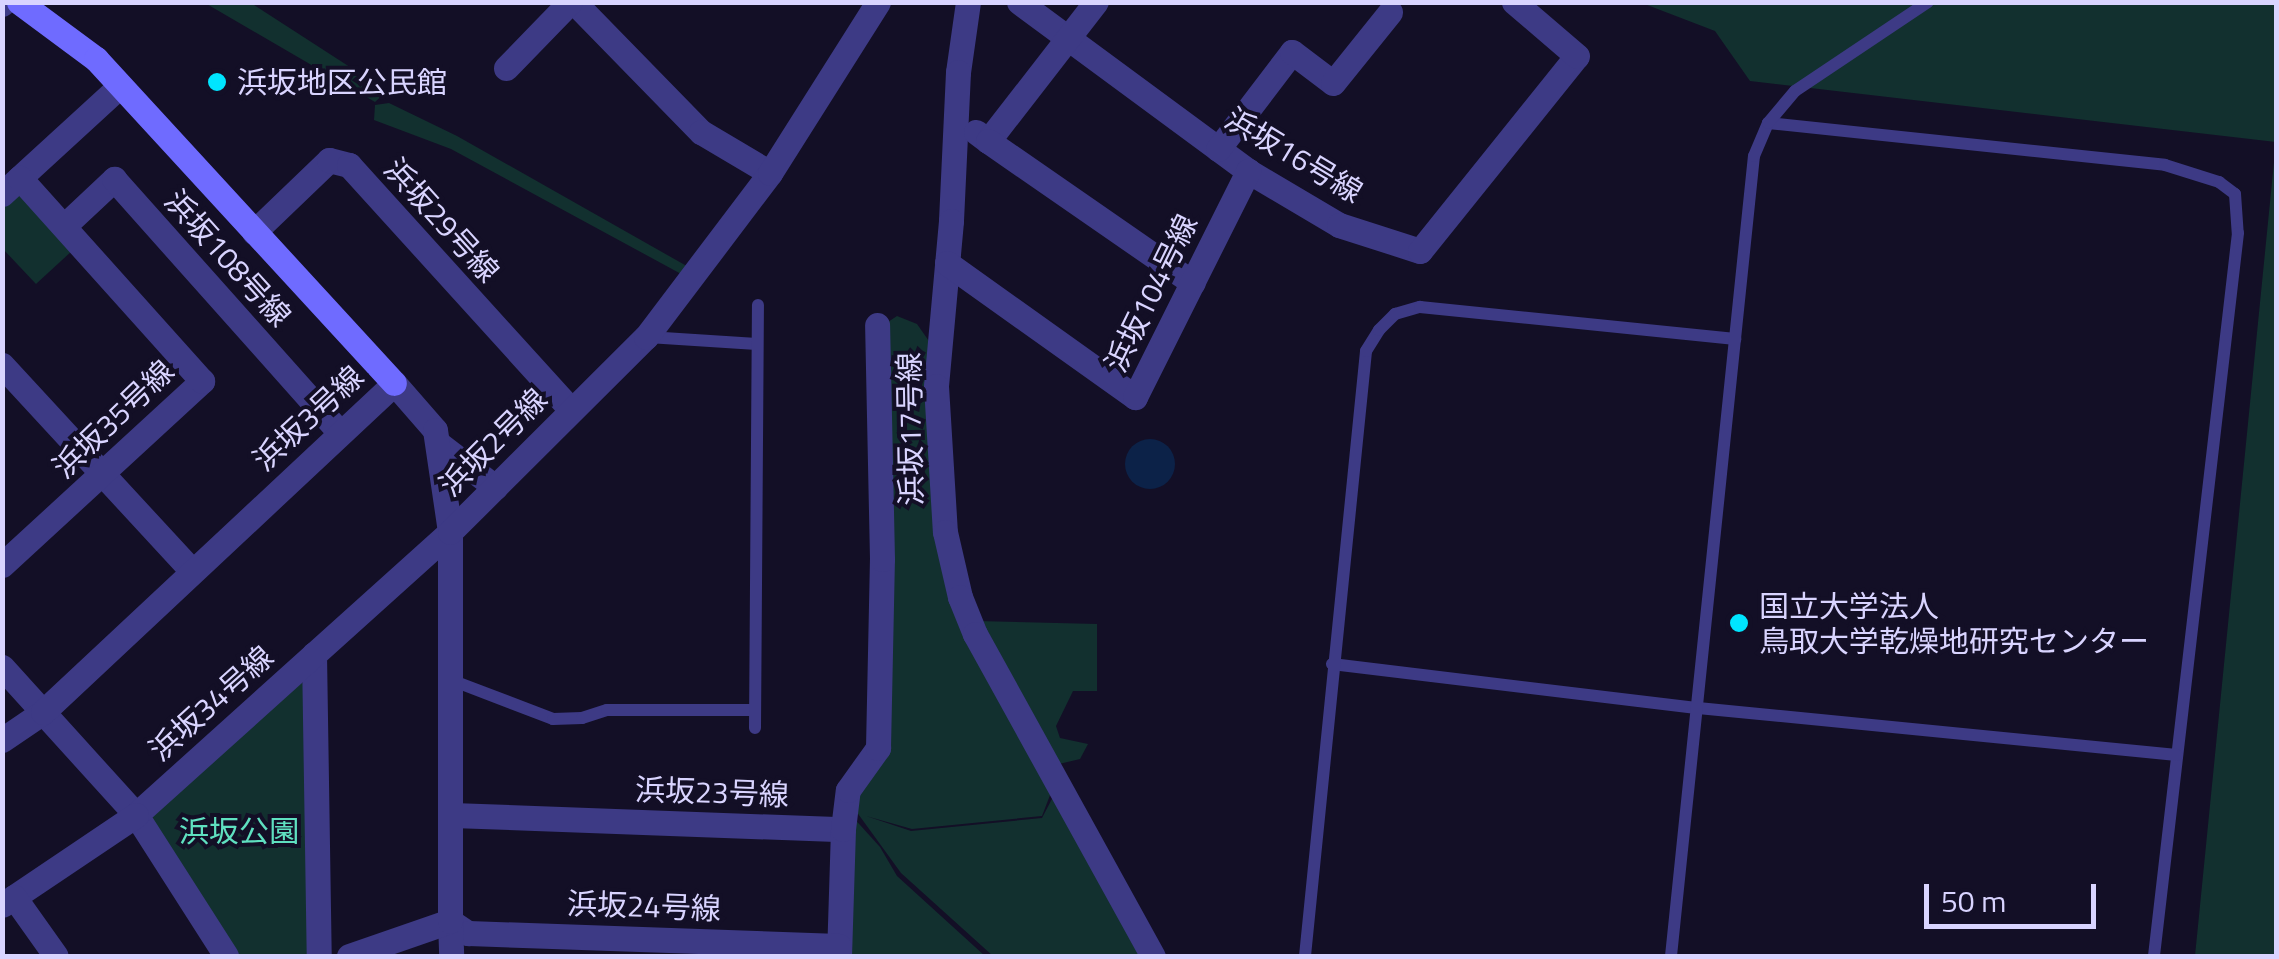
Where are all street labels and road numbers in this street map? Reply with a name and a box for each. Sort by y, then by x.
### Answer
street label: 浜坂16号線 [1219,100,1369,210]
street label: 浜坂29号線 [377,151,507,289]
street label: 浜坂108号線 [158,183,298,333]
street label: 浜坂104号線 [1097,209,1205,377]
street label: 浜坂17号線 [891,352,929,506]
street label: 浜坂35号線 [45,353,181,485]
street label: 浜坂3号線 [246,358,370,478]
street label: 浜坂2号線 [432,381,554,503]
street label: 浜坂34号線 [142,638,280,768]
street label: 浜坂23号線 [635,771,789,813]
street label: 浜坂24号線 [567,885,721,927]

